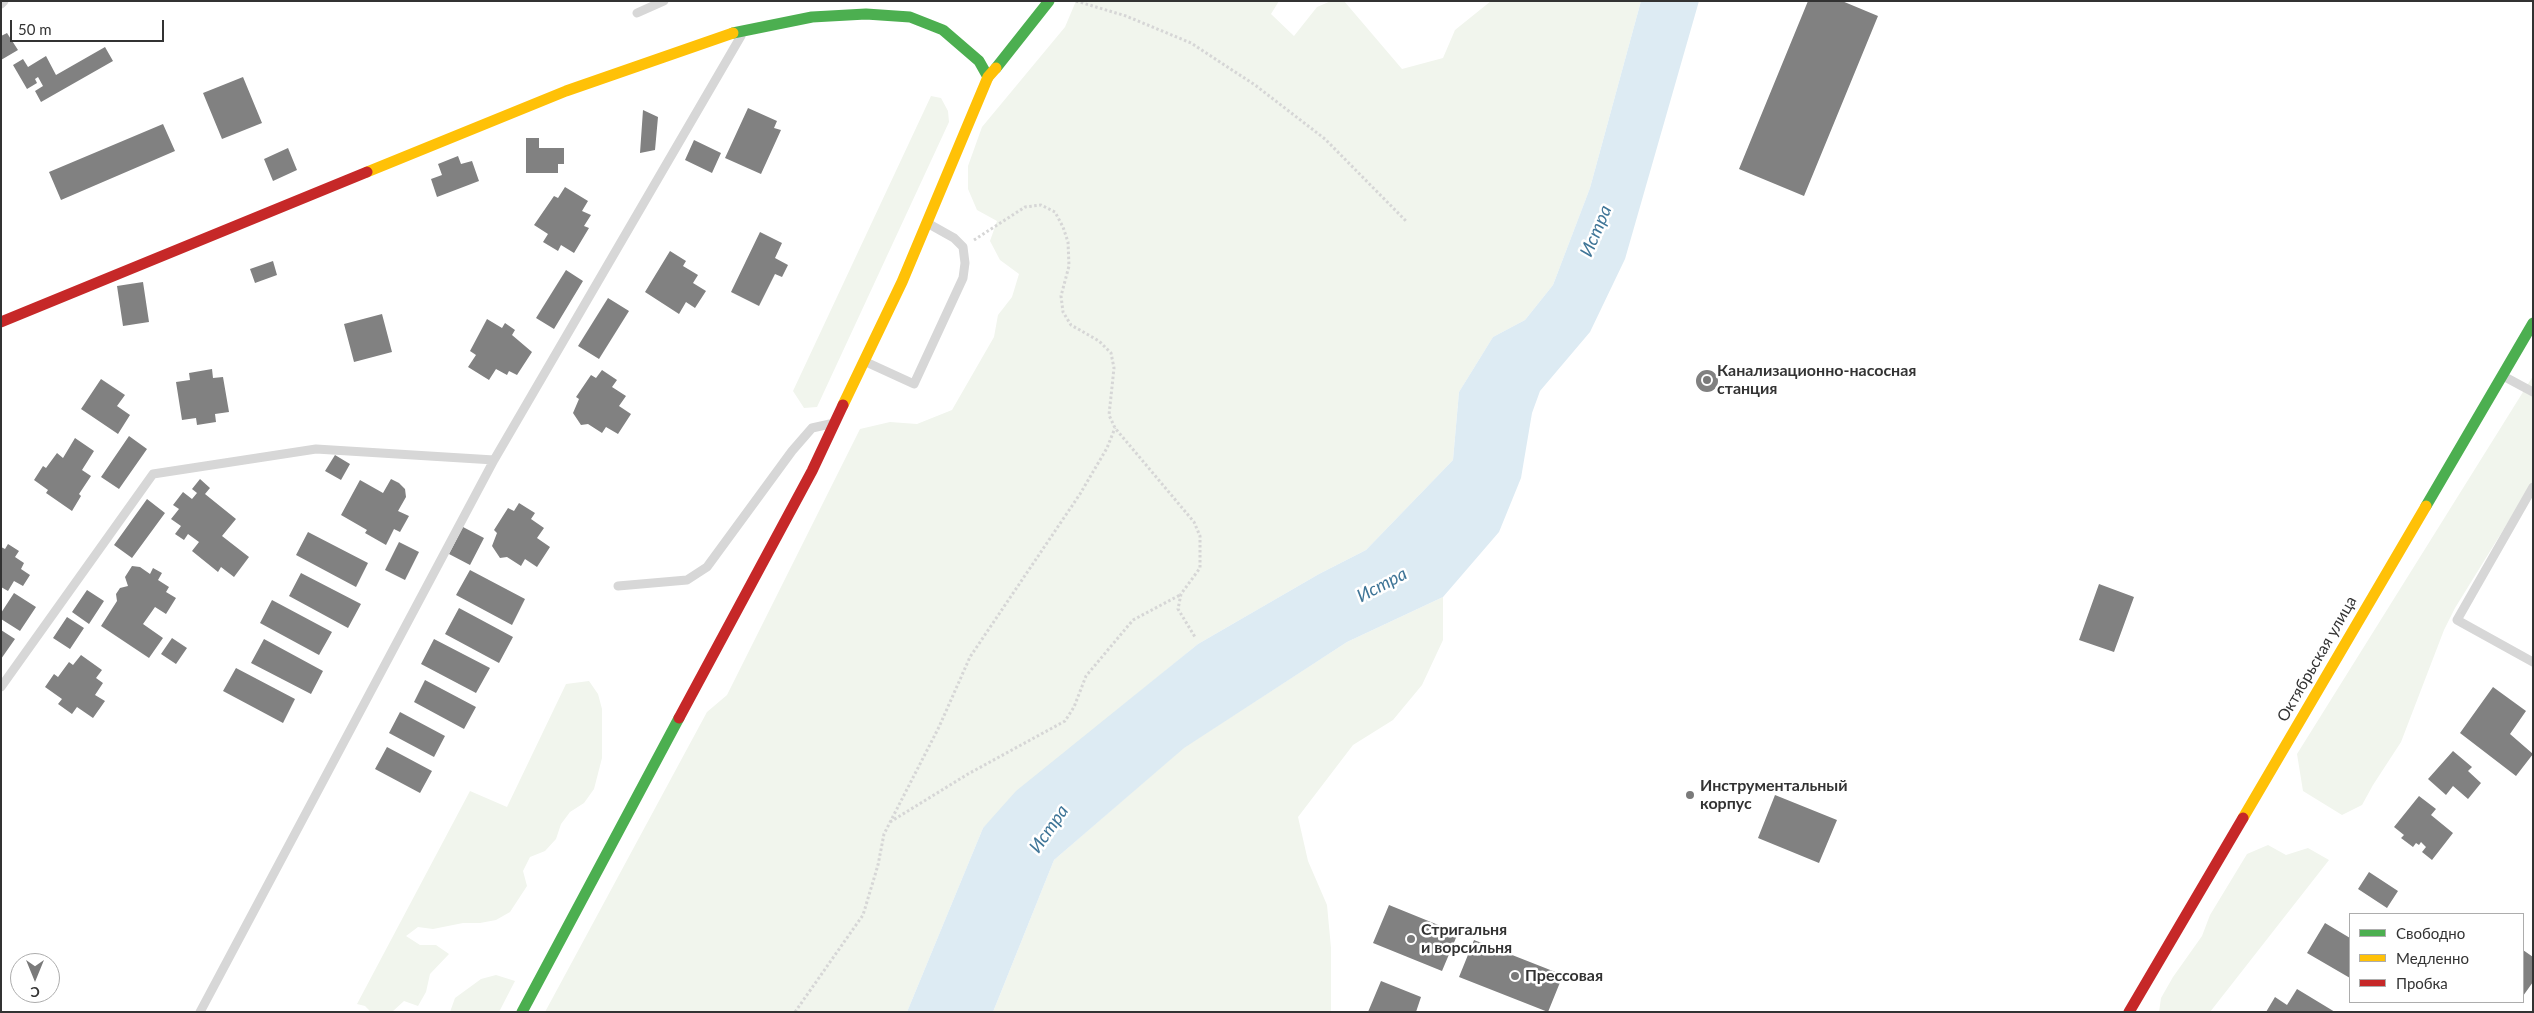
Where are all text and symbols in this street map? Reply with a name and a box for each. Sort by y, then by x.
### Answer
scale bar [12,10,166,42]
text: 50 m [18,20,52,38]
water label: Истра [1576,202,1616,260]
place label: Канализационно-насосная станция [1717,361,1916,399]
marker: Канализационно-насосная станция [1701,374,1713,386]
water label: Истра [1353,563,1411,607]
street label: Октябрьская улица [2273,593,2361,725]
place label: Инструментальный корпус [1700,776,1848,814]
marker: Инструментальный корпус [1684,789,1696,801]
water label: Истра [1025,801,1073,857]
legend [2349,913,2524,1003]
place label: Стригальня и ворсильня [1421,920,1512,958]
text: Свободно [2396,924,2465,942]
marker: Стригальня и ворсильня [1405,933,1417,945]
text: Медленно [2396,949,2469,967]
north arrow [10,953,60,1003]
place label: Прессовая [1525,966,1603,986]
marker: Прессовая [1509,970,1521,982]
text: Пробка [2396,974,2448,992]
text: С [30,984,40,1001]

